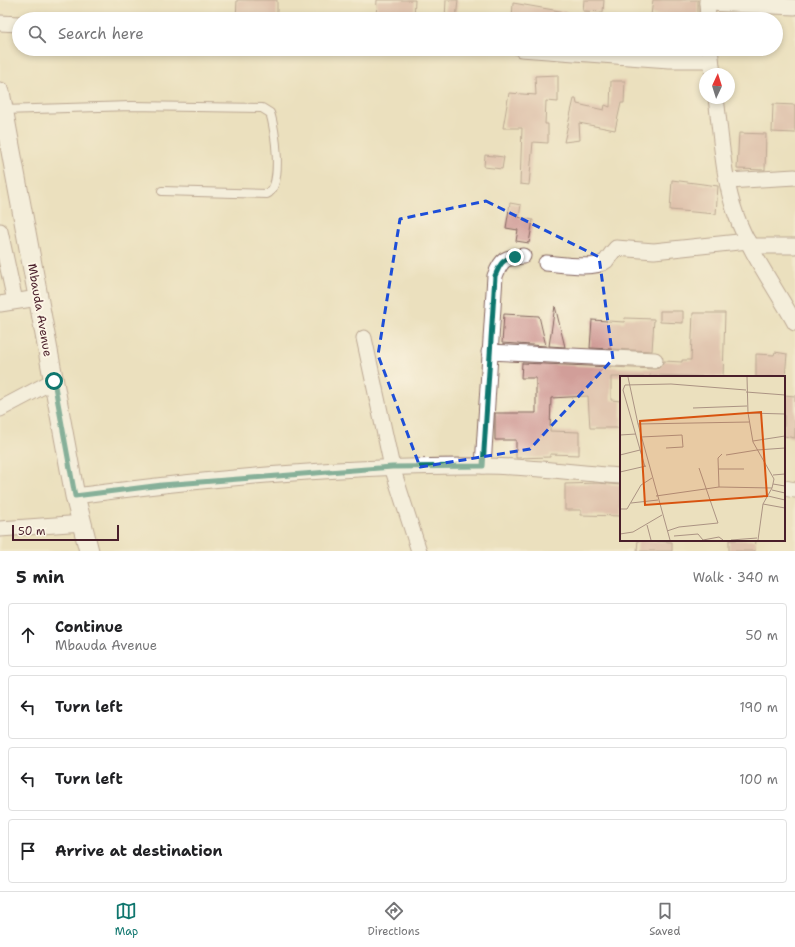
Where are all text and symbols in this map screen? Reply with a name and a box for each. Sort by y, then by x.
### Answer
search box [12,12,783,56]
icon: search [26,23,48,45]
text: Search here [58,24,144,44]
north arrow [699,68,735,104]
route end [506,248,524,266]
street label: Mbauda Avenue [24,262,56,358]
route start [45,372,63,390]
inset map [620,376,785,541]
scale bar [12,523,119,542]
text: 50 m [18,524,46,539]
text: 5 min [16,566,64,588]
text: Walk · 340 m [693,569,779,586]
text: Continue [55,617,123,637]
icon: ahead [17,624,39,646]
text: 50 m [745,627,778,644]
text: Mbauda Avenue [55,637,157,654]
icon: left [17,696,39,718]
text: Turn left [55,697,123,717]
text: 190 m [739,699,778,716]
icon: left [17,768,39,790]
text: Turn left [55,769,123,789]
text: 100 m [739,771,778,788]
icon: arrive [17,840,39,862]
text: Arrive at destination [55,841,223,861]
tab: Map [115,900,138,939]
tab: Directions [367,900,420,939]
tab: Saved [649,900,680,939]

